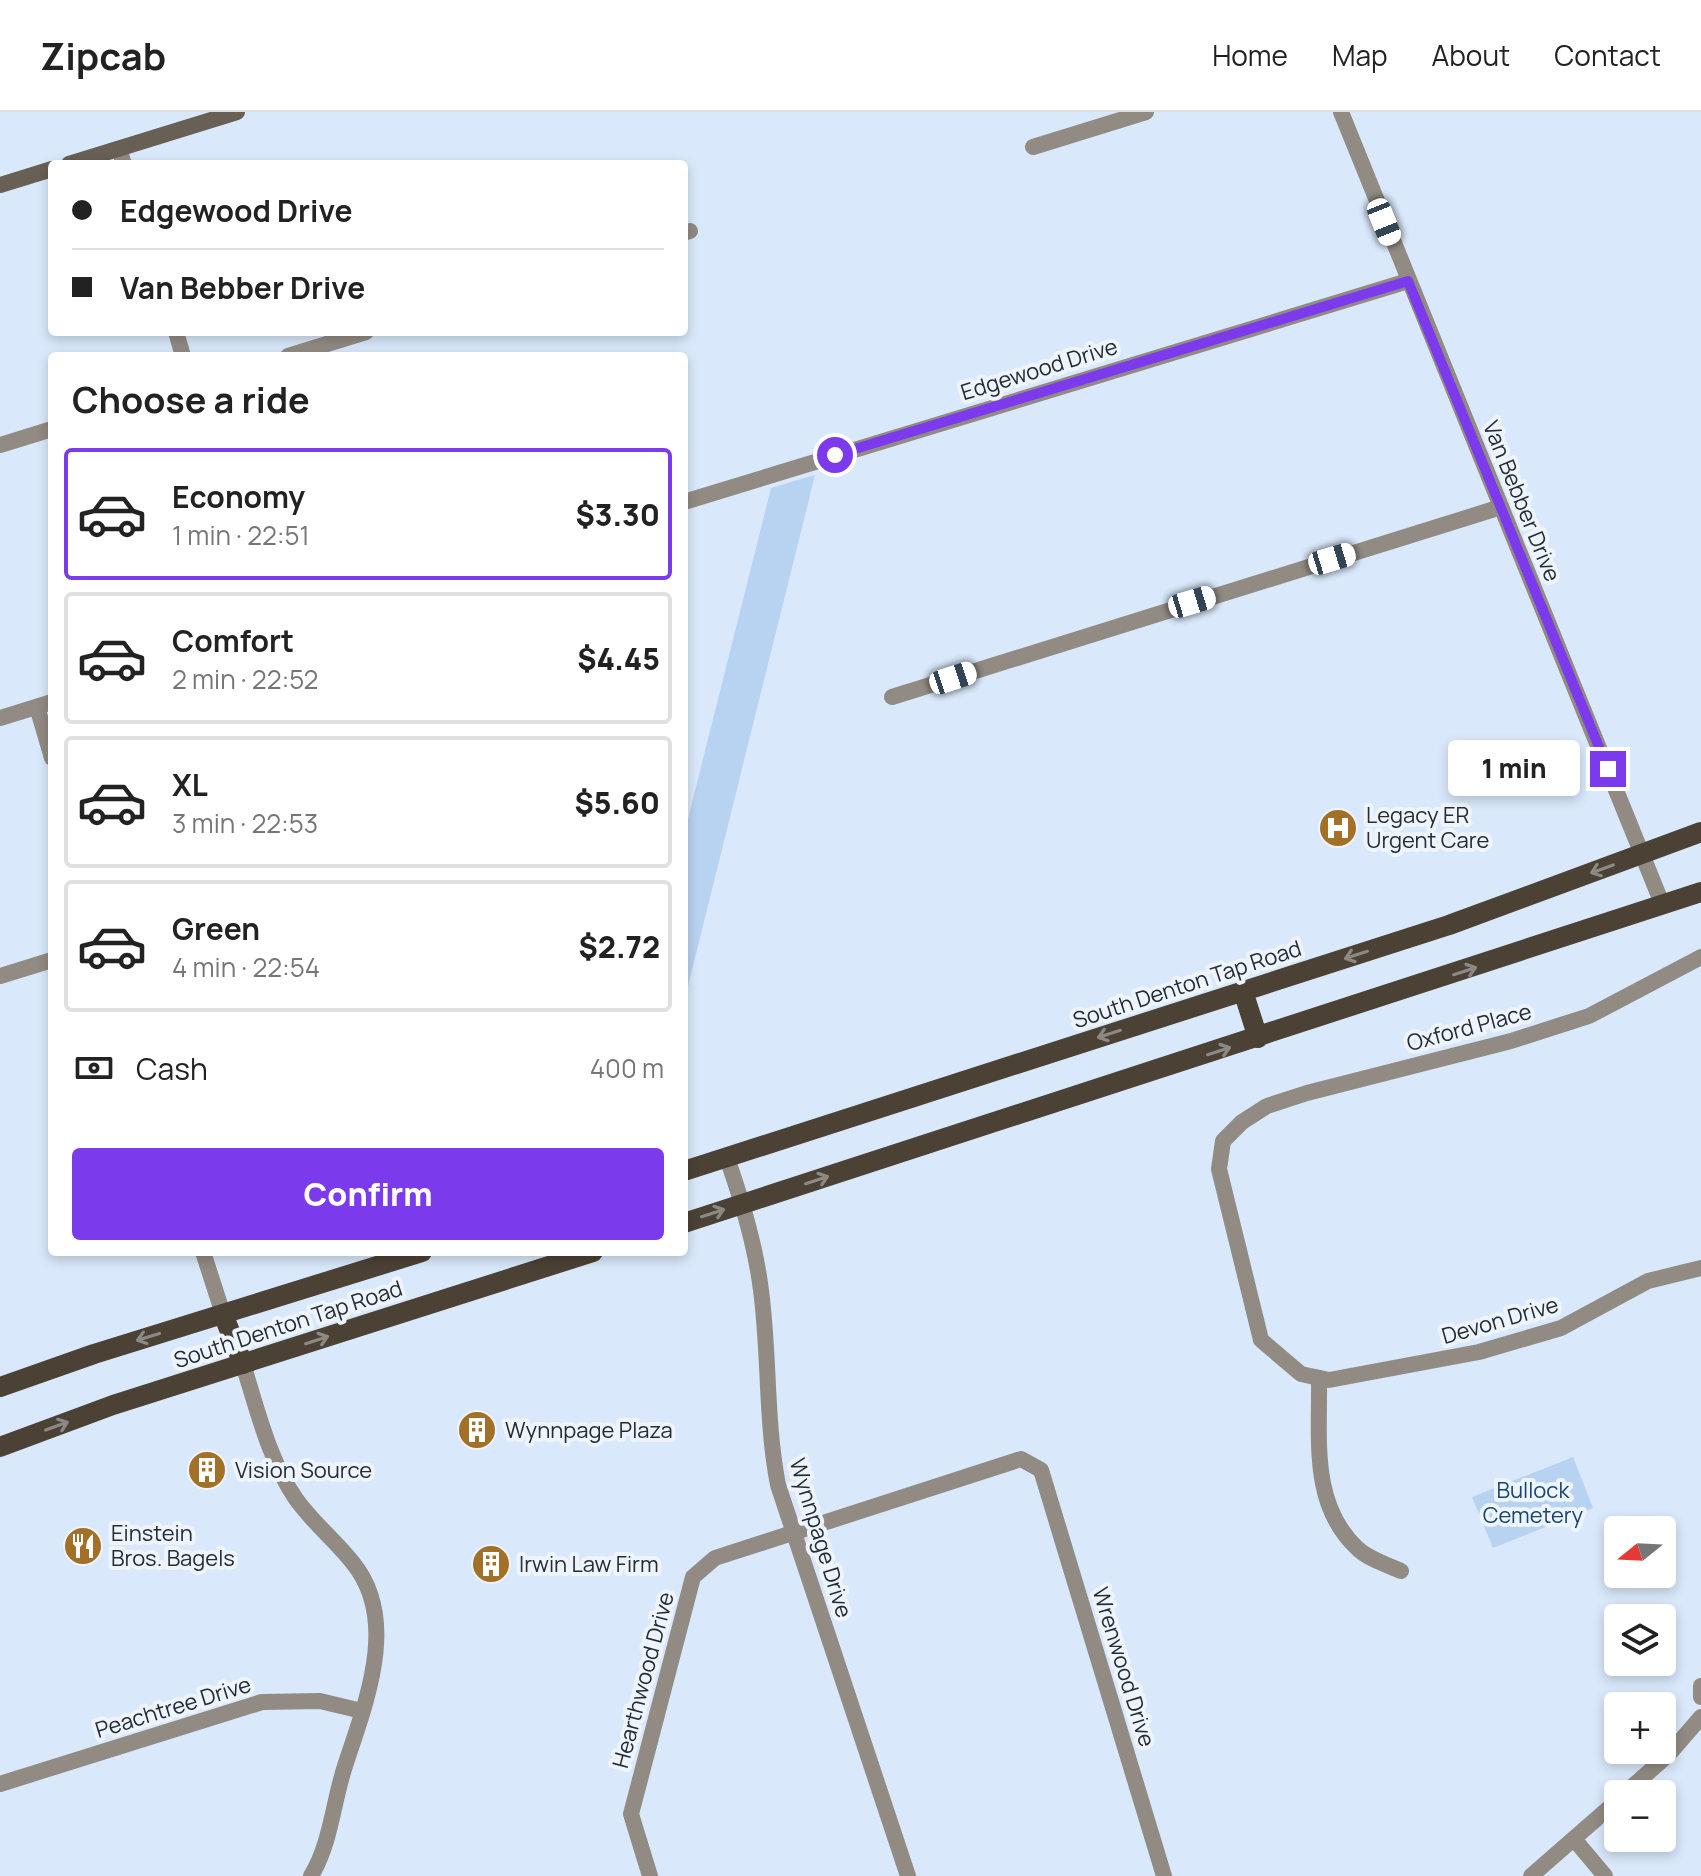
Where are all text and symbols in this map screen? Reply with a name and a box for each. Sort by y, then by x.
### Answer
text: Zipcab [40,29,166,81]
text: Home [1212,36,1288,74]
text: Map [1332,36,1388,74]
text: About [1432,36,1510,74]
text: Contact [1554,36,1661,74]
text: Edgewood Drive [120,190,353,231]
car [1364,195,1404,249]
text: Van Bebber Drive [120,267,365,308]
street label: Edgewood Drive [957,331,1121,407]
text: Choose a ride [72,375,310,424]
street label: Van Bebber Drive [1476,416,1568,586]
route start [817,437,853,473]
text: Economy [172,476,305,517]
icon: car [76,478,148,550]
text: $3.30 [575,494,660,535]
text: 1 min · 22:51 [172,517,310,553]
car [1306,541,1358,577]
car [1166,584,1218,620]
text: Comfort [172,620,294,661]
icon: car [76,622,148,694]
text: $4.45 [577,638,660,679]
car [926,659,980,697]
text: 2 min · 22:52 [172,661,318,697]
callout: 1 min [1448,741,1580,797]
text: 1 min [1481,750,1547,786]
route end [1590,751,1626,787]
text: XL [172,764,208,805]
icon: car [76,766,148,838]
text: $5.60 [575,782,660,823]
place label: Legacy ER Urgent Care [1366,800,1489,855]
text: 3 min · 22:53 [172,805,318,841]
hospital icon: Legacy ER Urgent Care [1317,807,1359,849]
one-way arrow [1590,863,1615,878]
text: Green [172,908,260,949]
icon: car [76,910,148,982]
text: $2.72 [579,926,660,967]
street label: South Denton Tap Road [1069,933,1305,1035]
one-way arrow [1344,948,1369,963]
text: 4 min · 22:54 [172,949,320,985]
one-way arrow [1452,963,1478,978]
street label: Oxford Place [1403,996,1535,1058]
one-way arrow [1096,1027,1122,1042]
one-way arrow [1206,1043,1231,1057]
icon: cash [72,1046,116,1090]
text: Cash [136,1048,208,1089]
text: 400 m [590,1050,664,1086]
button: Confirm [72,1148,664,1240]
one-way arrow [804,1172,829,1186]
one-way arrow [700,1205,726,1220]
street label: South Denton Tap Road [170,1273,406,1375]
street label: Devon Drive [1438,1289,1562,1351]
one-way arrow [136,1330,162,1345]
one-way arrow [304,1332,329,1347]
building icon: Wynnpage Plaza [456,1409,498,1451]
place label: Wynnpage Plaza [505,1415,673,1445]
one-way arrow [44,1418,68,1432]
building icon: Vision Source [186,1449,228,1491]
place label: Vision Source [235,1455,372,1485]
street label: Wynnpage Drive [782,1455,860,1622]
park label: Bullock Cemetery [1483,1475,1584,1530]
north arrow [1604,1516,1676,1588]
map controls [1604,1516,1676,1852]
place label: Einstein Bros. Bagels [111,1518,235,1573]
restaurant icon: Einstein Bros. Bagels [62,1525,104,1567]
building icon: Irwin Law Firm [470,1543,512,1585]
place label: Irwin Law Firm [519,1549,659,1579]
street label: Wrenwood Drive [1086,1584,1163,1751]
street label: Hearthwood Drive [605,1589,681,1771]
button: layers [1604,1604,1676,1676]
street label: Peachtree Drive [91,1669,255,1745]
button: + [1604,1692,1676,1764]
button: − [1604,1780,1676,1852]

